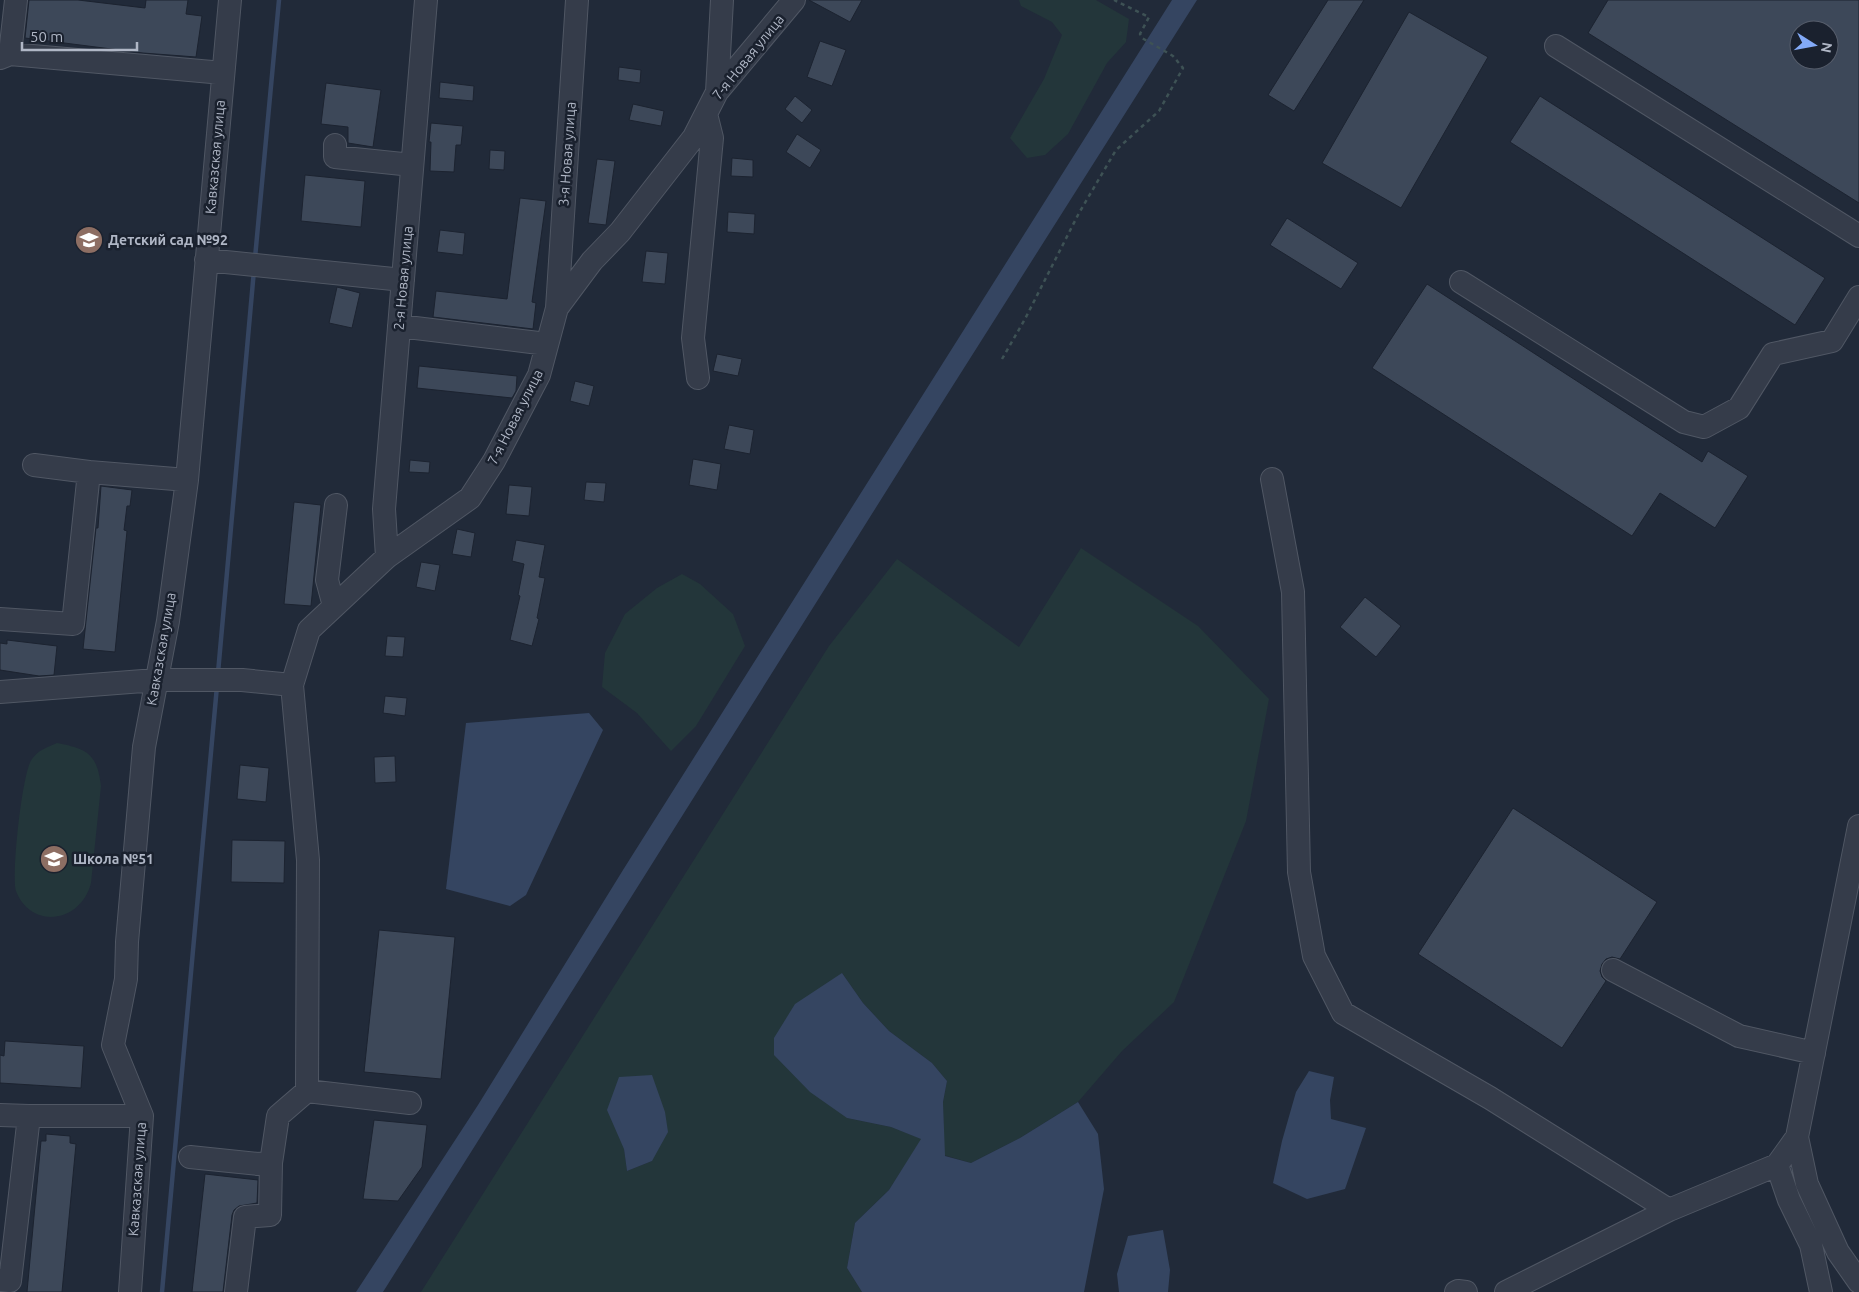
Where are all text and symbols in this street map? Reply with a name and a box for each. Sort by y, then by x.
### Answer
street label: 7-я Новая улица [709,11,787,103]
scale bar [22,20,138,52]
north arrow [1789,20,1839,70]
text: 50 m [30,28,63,45]
text: N [1818,41,1836,54]
street label: Кавказская улица [202,99,228,215]
street label: 3-я Новая улица [555,101,579,207]
school or university icon: Детский сад №92 [74,225,104,255]
street label: 2-я Новая улица [390,225,416,331]
place label: Детский сад №92 [108,232,228,248]
street label: 7-я Новая улица [484,367,546,467]
street label: Кавказская улица [143,591,179,707]
school or university icon: Школа №51 [39,844,69,874]
place label: Школа №51 [73,851,154,867]
street label: Кавказская улица [125,1121,149,1237]

